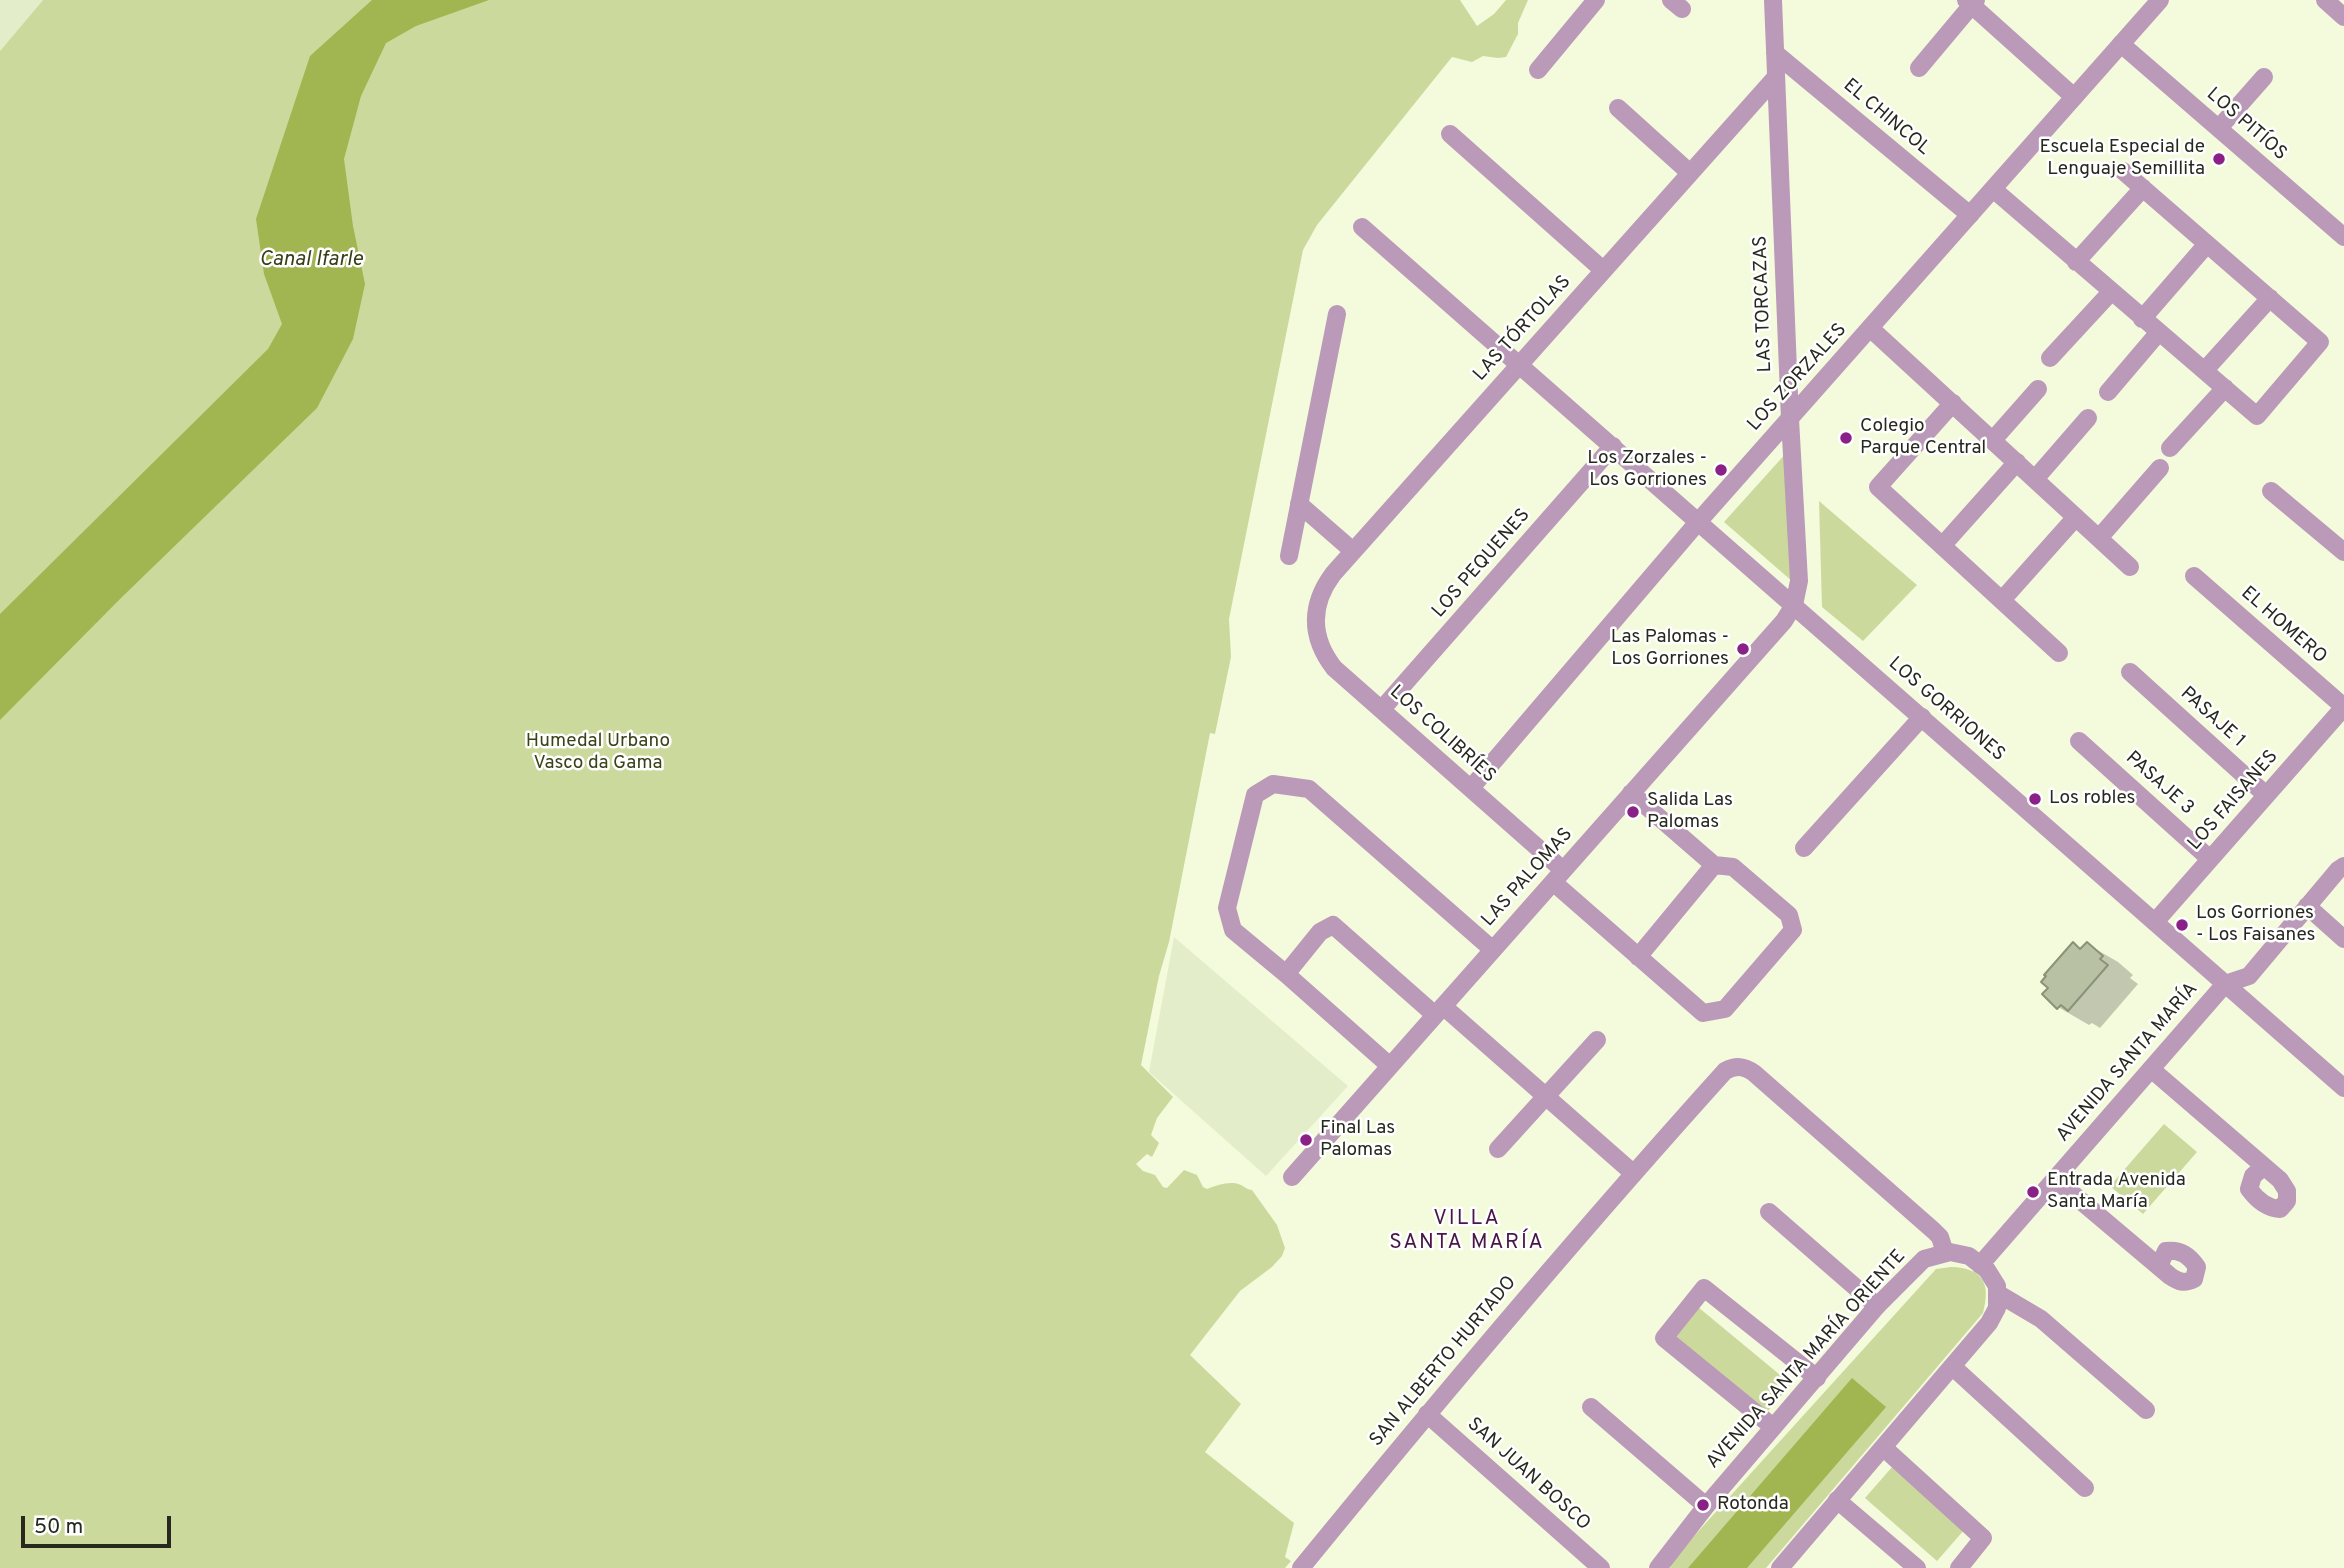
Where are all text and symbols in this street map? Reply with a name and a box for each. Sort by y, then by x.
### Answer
street label: EL CHINCOL [1838,75,1934,161]
street label: LOS PITÍOS [2201,84,2291,166]
place label: Escuela Especial de Lenguaje Semillita [2039,137,2205,181]
marker: Escuela Especial de Lenguaje Semillita [2211,151,2227,167]
street label: LAS TORCAZAS [1750,235,1778,373]
water label: Canal Ifarle [259,248,363,274]
street label: LAS TÓRTOLAS [1470,271,1576,387]
street label: LOS ZORZALES [1744,319,1852,437]
place label: Colegio Parque Central [1860,416,1986,460]
marker: Colegio Parque Central [1838,430,1854,446]
place label: Los Zorzales - Los Gorriones [1587,448,1707,492]
marker: Los Zorzales - Los Gorriones [1713,462,1729,478]
street label: LOS PEQUENES [1428,505,1536,623]
street label: EL HOMERO [2235,583,2331,669]
place label: Las Palomas - Los Gorriones [1611,627,1729,671]
marker: Las Palomas - Los Gorriones [1735,641,1751,657]
street label: LOS GORRIONES [1883,653,2009,767]
street label: LOS COLIBRÍES [1384,681,1500,789]
street label: PASAJE 1 [2175,683,2249,753]
park label: Humedal Urbano Vasco da Gama [526,731,670,775]
street label: LOS FAISANES [2184,746,2284,856]
street label: PASAJE 3 [2120,747,2198,821]
place label: Los robles [2049,788,2136,810]
place label: Salida Las Palomas [1647,790,1733,834]
marker: Los robles [2027,791,2043,807]
marker: Salida Las Palomas [1625,804,1641,820]
street label: LAS PALOMAS [1478,824,1578,932]
place label: Los Gorriones - Los Faisanes [2196,903,2315,947]
marker: Los Gorriones - Los Faisanes [2174,917,2190,933]
street label: AVENIDA SANTA MARÍA [2053,979,2203,1147]
place label: Final Las Palomas [1320,1118,1395,1162]
marker: Final Las Palomas [1298,1132,1314,1148]
place label: Entrada Avenida Santa María [2047,1170,2186,1214]
marker: Entrada Avenida Santa María [2025,1184,2041,1200]
district label: VILLA SANTA MARÍA [1391,1207,1543,1257]
street label: AVENIDA SANTA MARÍA ORIENTE [1703,1246,1911,1474]
street label: SAN ALBERTO HURTADO [1366,1272,1522,1452]
street label: SAN JUAN BOSCO [1462,1414,1594,1536]
place label: Rotonda [1717,1494,1789,1516]
marker: Rotonda [1695,1497,1711,1513]
scale bar [24,1502,175,1546]
text: 50 m [34,1514,83,1541]

